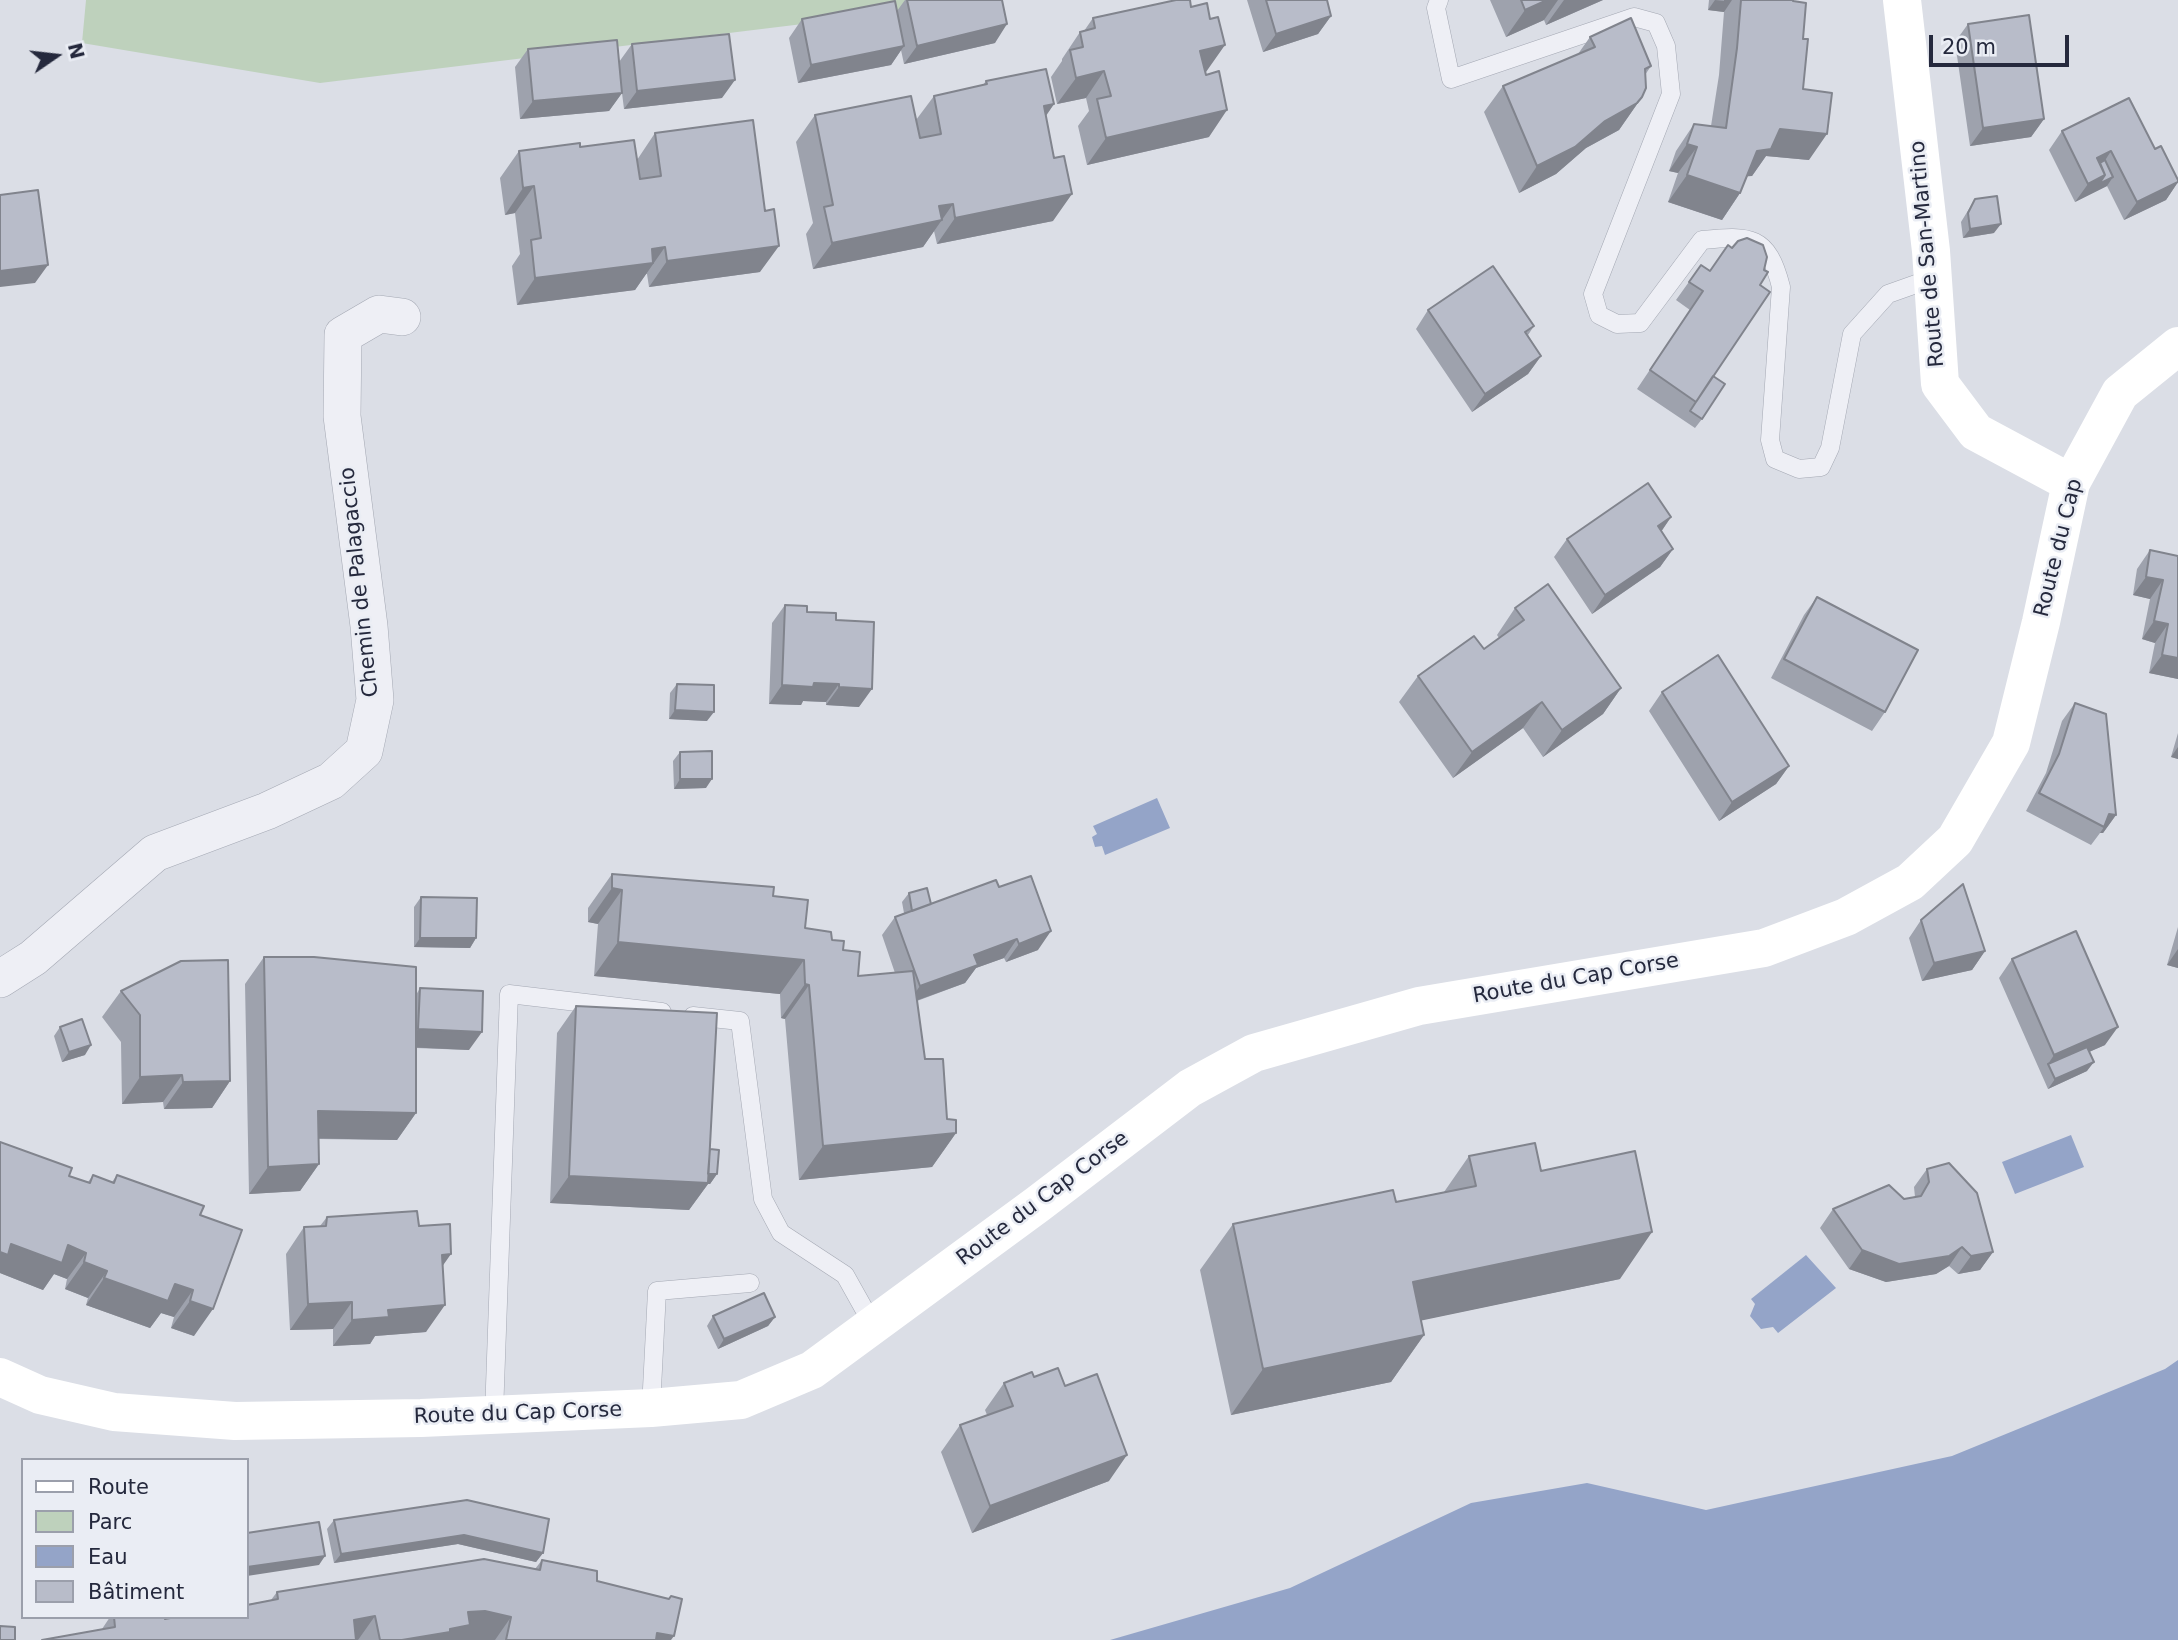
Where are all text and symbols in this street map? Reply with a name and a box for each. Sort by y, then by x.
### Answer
north arrow [21,21,91,91]
scale bar [1933,21,2073,65]
text: 20 m [1942,35,1996,59]
text: N [64,41,89,61]
street label: Route de San-Martino [1906,140,1950,368]
street label: Chemin de Palagaccio [335,466,385,698]
street label: Route du Cap [2030,476,2088,620]
street label: Route du Cap Corse [1471,948,1681,1010]
street label: Route du Cap Corse [952,1126,1134,1272]
street label: Route du Cap Corse [413,1398,623,1430]
legend [21,1458,248,1619]
text: Route [88,1475,149,1499]
text: Parc [88,1510,132,1534]
text: Eau [88,1545,127,1569]
text: Bâtiment [88,1580,184,1604]

